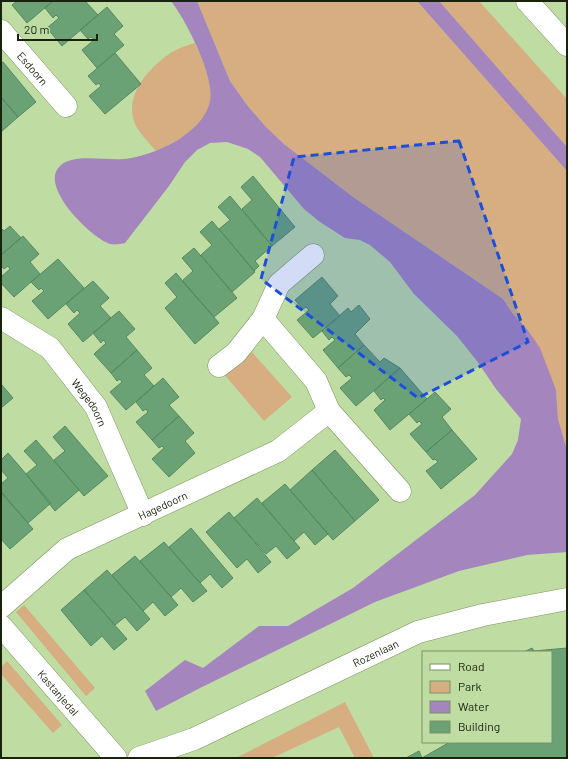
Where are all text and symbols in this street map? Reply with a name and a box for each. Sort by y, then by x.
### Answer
scale bar [18,16,97,42]
text: 20 m [24,22,50,36]
street label: Esdoorn [15,49,51,87]
street label: Wegedoorn [70,376,110,428]
street label: Hagedoorn [136,488,189,522]
street label: Rozenlaan [350,636,400,669]
legend [422,651,552,743]
text: Road [458,659,485,673]
street label: Kastanjedal [36,667,82,718]
text: Park [458,679,482,693]
text: Water [458,699,490,713]
text: Building [458,719,500,733]

